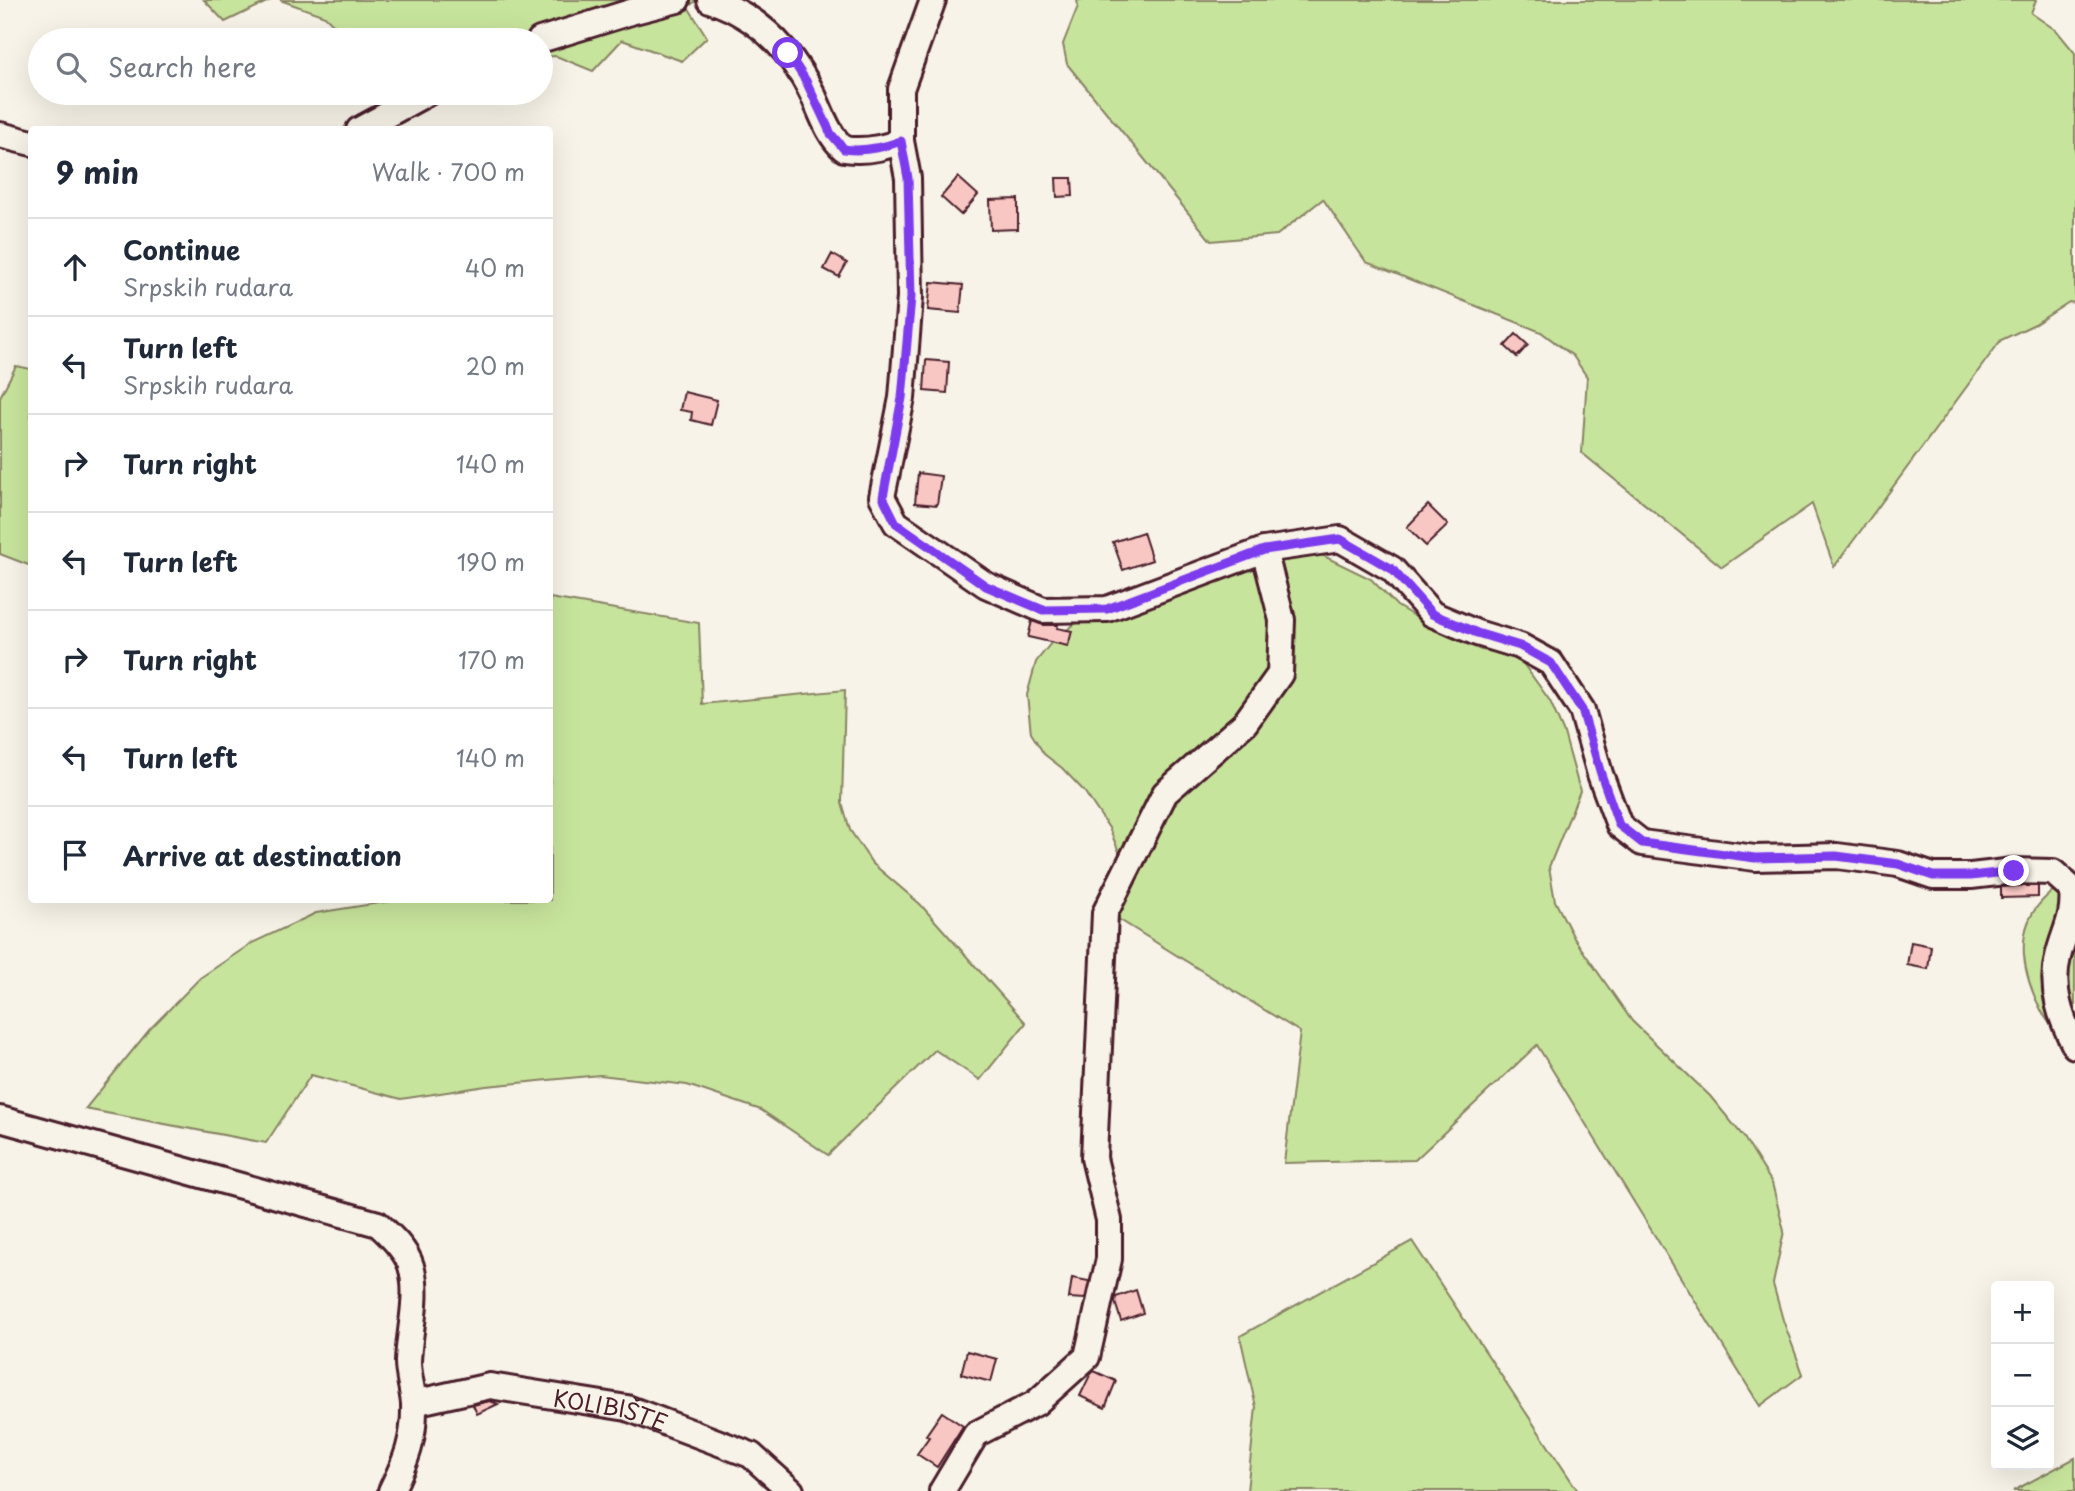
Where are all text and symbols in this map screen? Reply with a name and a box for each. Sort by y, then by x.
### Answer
search box [28,28,553,105]
route start [772,37,803,68]
text: Search here [108,47,257,86]
icon: search [52,48,90,86]
text: 9 min [56,149,139,194]
text: Walk · 700 m [372,154,525,189]
text: Continue [123,230,240,269]
icon: ahead [56,248,94,286]
text: 40 m [465,250,525,285]
text: Srpskih rudara [123,269,293,304]
text: Turn left [123,328,238,367]
icon: left [56,346,94,384]
text: 20 m [466,348,525,383]
text: Srpskih rudara [123,367,293,402]
icon: right [56,444,94,482]
text: Turn right [123,444,257,483]
text: 140 m [456,446,525,481]
icon: left [56,542,94,580]
text: Turn left [123,542,238,581]
text: 190 m [457,544,525,579]
icon: right [56,640,94,678]
text: Turn right [123,640,257,679]
text: 170 m [458,642,525,677]
icon: left [56,738,94,776]
text: Turn left [123,738,238,777]
text: 140 m [456,740,525,775]
icon: arrive [56,836,94,874]
text: Arrive at destination [123,836,402,875]
route end [1998,855,2029,886]
map controls [1991,1281,2054,1470]
button: + [1991,1281,2054,1344]
button: − [1991,1344,2054,1407]
street label: KOLIBIŠTE [551,1379,673,1440]
button: layers [1991,1407,2054,1470]

